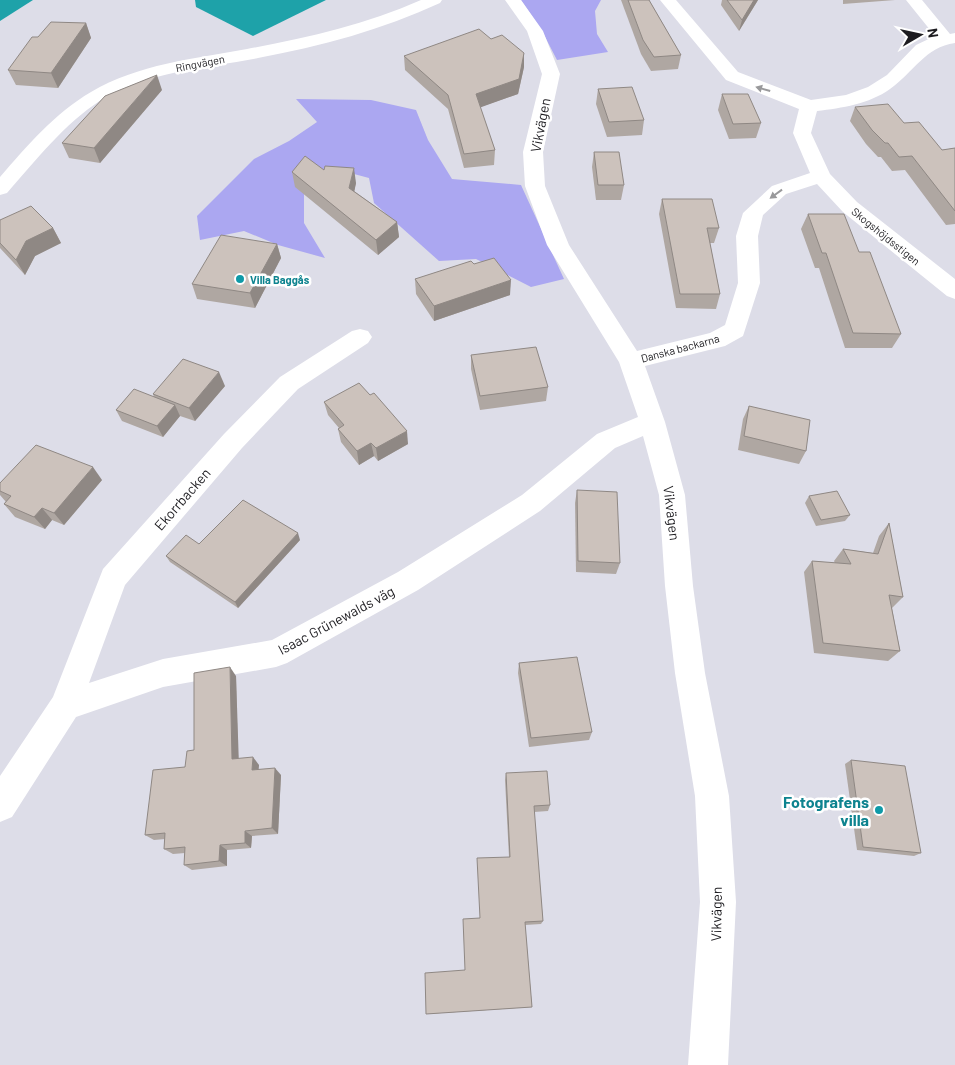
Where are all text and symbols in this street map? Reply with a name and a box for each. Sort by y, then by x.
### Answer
north arrow [895,10,945,60]
text: N [924,27,942,39]
street label: Ringvägen [174,52,226,74]
one-way arrow [756,84,771,92]
street label: Vikvägen [526,96,554,154]
one-way arrow [769,189,783,199]
street label: Skogshöjdsstigen [849,204,923,268]
marker: Villa Baggås [234,273,246,285]
place label: Villa Baggås [250,273,310,286]
street label: Danska backarna [639,331,721,365]
street label: Ekorrbacken [150,464,214,534]
street label: Vikvägen [660,485,684,541]
street label: Isaac Grünewalds väg [275,582,397,658]
place label: Fotografens villa [783,792,869,829]
marker: Fotografens villa [873,804,885,816]
street label: Vikvägen [707,886,725,942]

